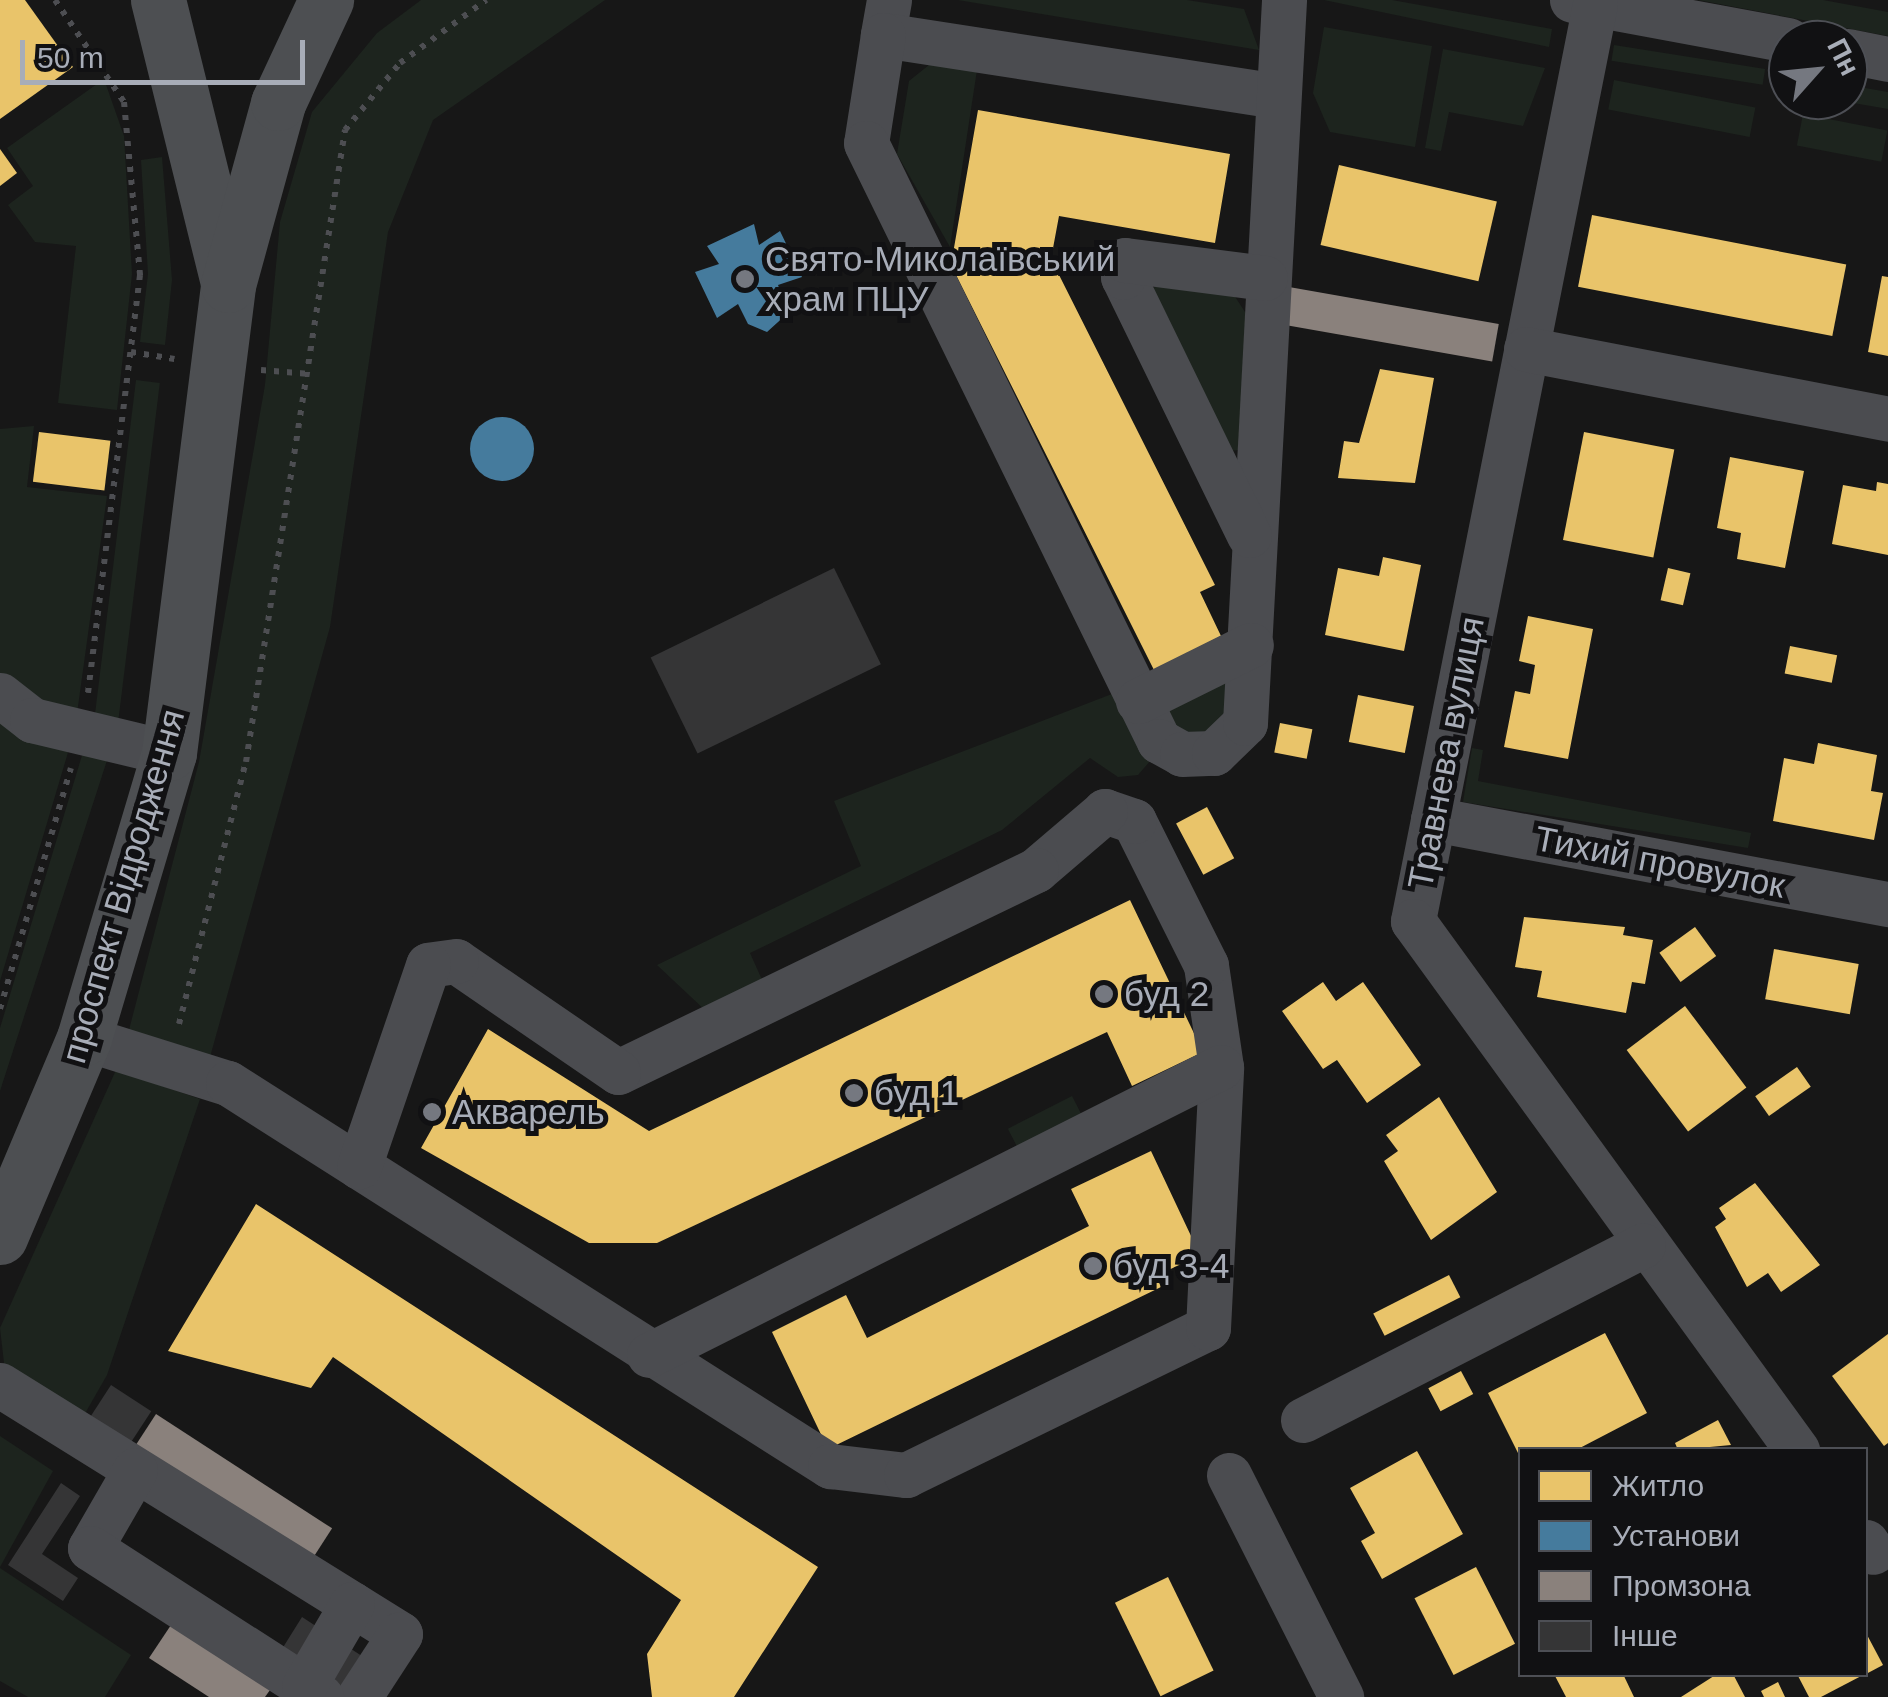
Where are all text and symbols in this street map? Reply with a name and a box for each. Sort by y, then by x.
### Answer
scale bar [25,20,310,82]
north arrow [1768,20,1868,120]
text: Пн [1821,34,1866,81]
text: 50 m [37,41,104,74]
place label: Свято-Миколаївський храм ПЦУ [765,238,1115,320]
marker: Свято-Миколаївський храм ПЦУ [734,268,756,290]
street label: Травнева вулиця [1399,613,1493,893]
street label: проспект Відродження [52,704,194,1068]
street label: Тихий провулок [1531,817,1789,907]
place label: буд 2 [1124,973,1209,1015]
marker: буд 2 [1093,983,1115,1005]
place label: буд 1 [874,1072,959,1114]
marker: буд 1 [843,1082,865,1104]
place label: Акварель [452,1091,605,1133]
marker: Акварель [421,1101,443,1123]
place label: буд 3-4 [1113,1245,1229,1287]
marker: буд 3-4 [1082,1255,1104,1277]
legend [1518,1447,1868,1677]
text: Житло [1612,1469,1704,1502]
text: Установи [1612,1519,1740,1552]
text: Промзона [1612,1569,1751,1602]
text: Інше [1612,1619,1678,1652]

